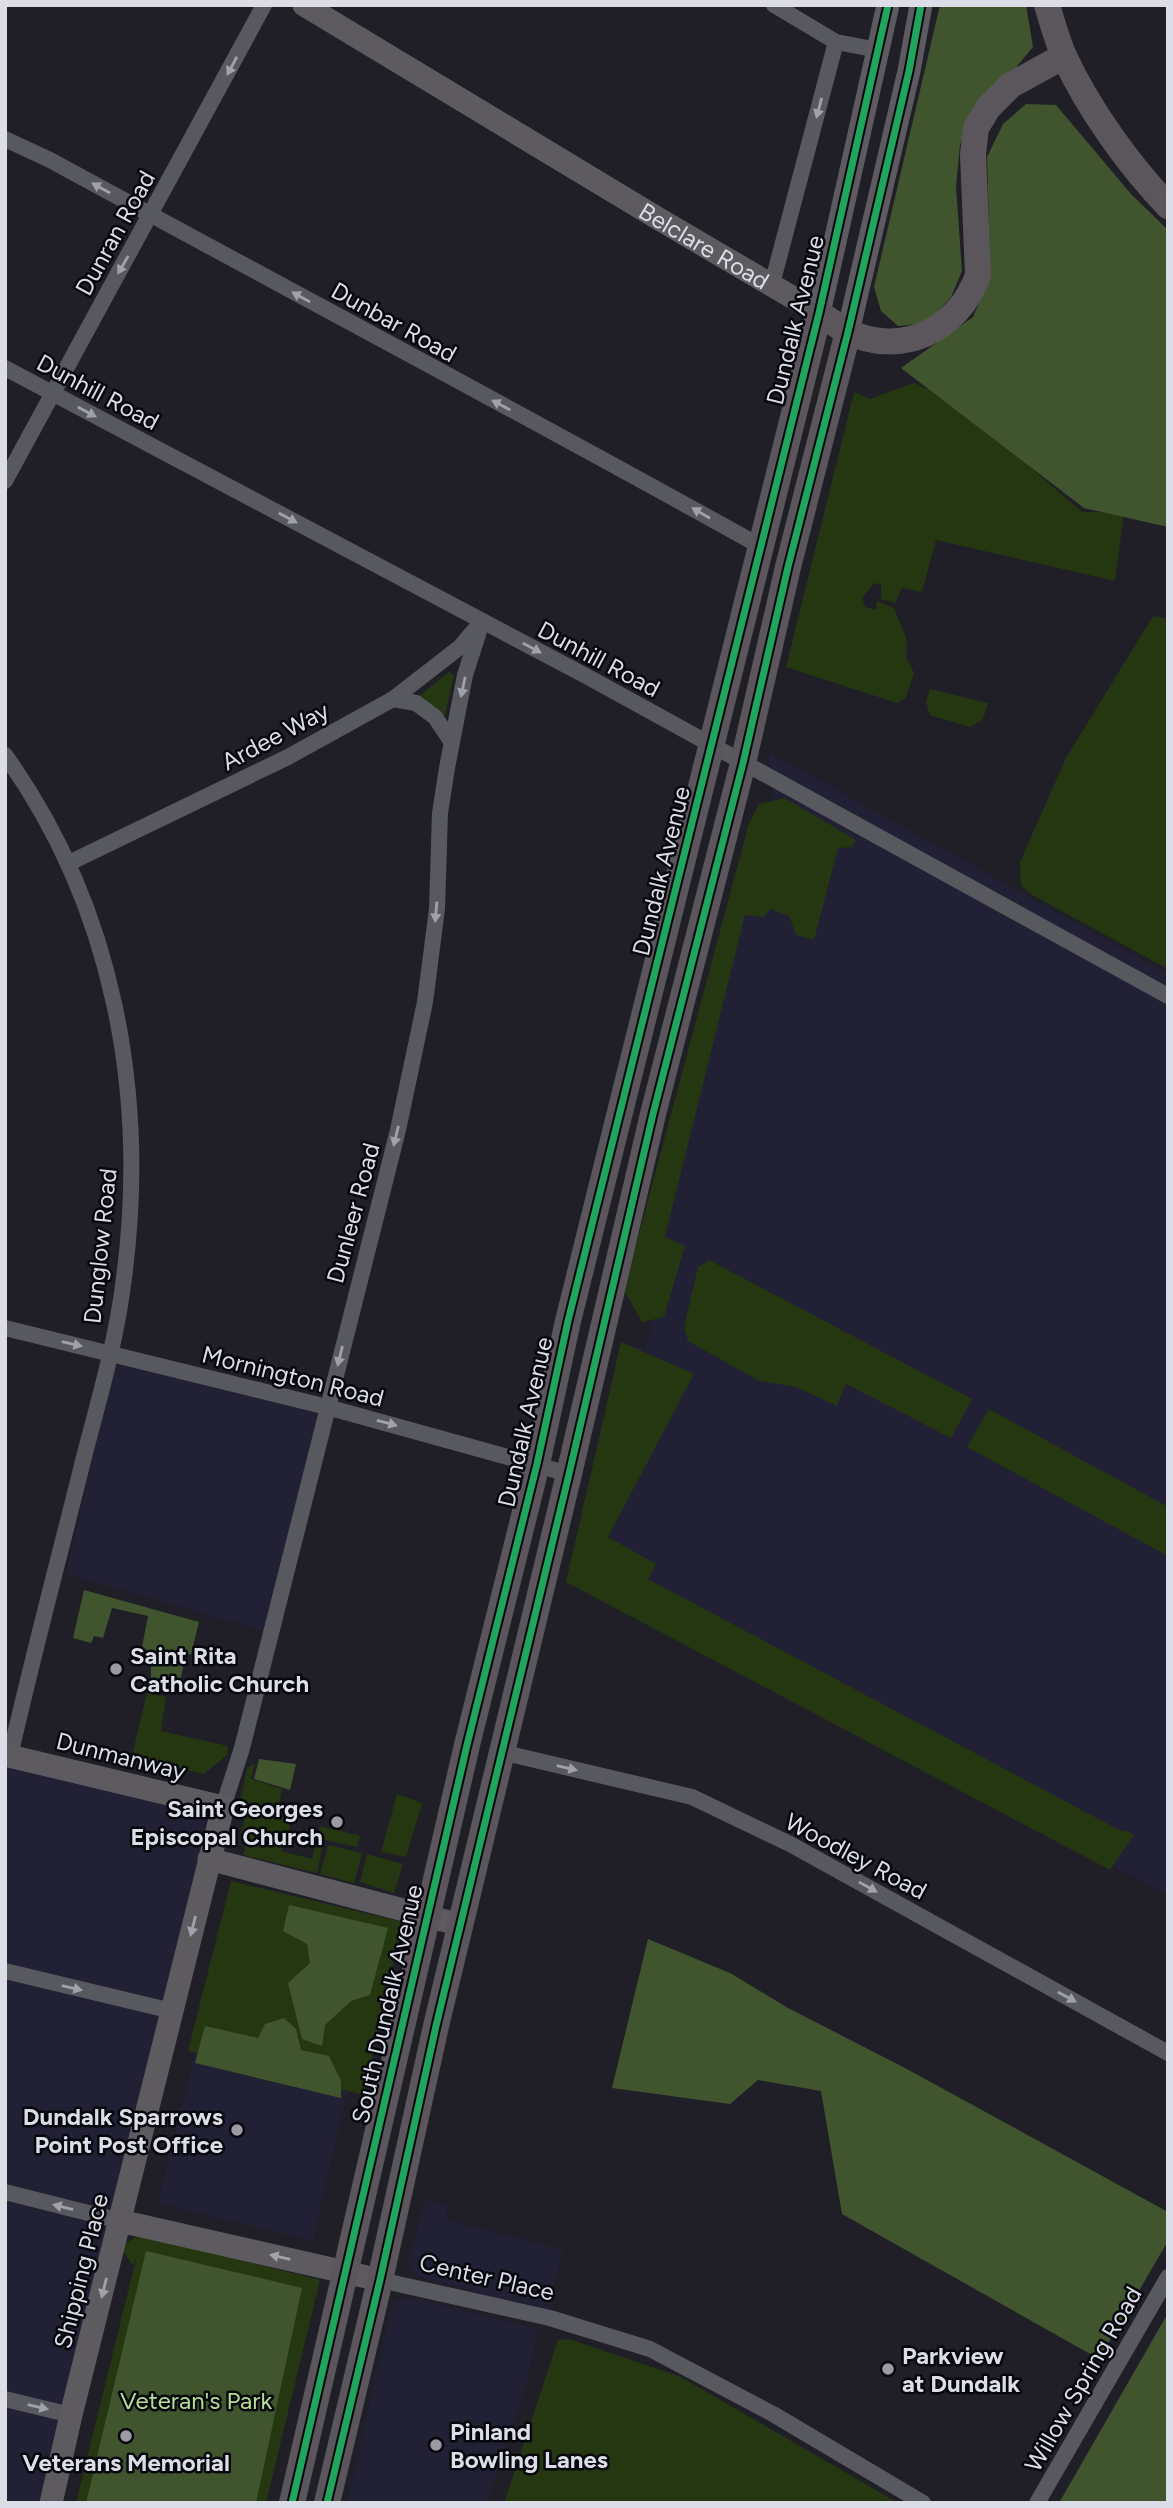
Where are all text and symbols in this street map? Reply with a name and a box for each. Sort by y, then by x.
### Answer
one-way arrow [226,56,238,76]
one-way arrow [813,97,824,119]
street label: Dunran Road [69,166,161,300]
one-way arrow [91,182,111,194]
street label: Belclare Road [634,196,775,295]
street label: Dundalk Avenue [760,232,830,408]
one-way arrow [117,256,129,275]
street label: Dunbar Road [326,276,462,368]
one-way arrow [291,291,310,303]
street label: Dunhill Road [32,348,164,436]
one-way arrow [491,399,510,411]
one-way arrow [77,406,97,418]
one-way arrow [691,507,711,519]
one-way arrow [279,512,298,524]
street label: Dunhill Road [533,615,665,703]
one-way arrow [523,642,542,654]
one-way arrow [457,676,468,698]
street label: Ardee Way [216,695,334,776]
street label: Dundalk Avenue [626,783,696,959]
one-way arrow [431,902,442,924]
one-way arrow [390,1125,401,1147]
street label: Dunleer Road [320,1140,386,1286]
street label: Dunglow Road [77,1167,123,1325]
street label: Dundalk Avenue [491,1334,559,1510]
one-way arrow [61,1338,83,1349]
street label: Mornington Road [199,1339,387,1413]
one-way arrow [334,1346,345,1368]
one-way arrow [377,1419,398,1429]
place label: Saint Rita Catholic Church [130,1641,309,1698]
marker: Saint Rita Catholic Church [108,1661,124,1677]
street label: Dunmanway [53,1726,189,1786]
one-way arrow [557,1763,579,1774]
place label: Saint Georges Episcopal Church [130,1794,323,1851]
street label: Woodley Road [780,1807,932,1905]
marker: Saint Georges Episcopal Church [329,1814,345,1830]
one-way arrow [858,1881,877,1893]
street label: South Dundalk Avenue [345,1882,429,2126]
one-way arrow [187,1915,198,1937]
one-way arrow [61,1982,83,1993]
one-way arrow [1057,1991,1077,2003]
place label: Dundalk Sparrows Point Post Office [23,2102,223,2159]
marker: Dundalk Sparrows Point Post Office [229,2122,245,2138]
street label: Shipping Place [48,2191,114,2351]
one-way arrow [52,2201,74,2212]
street label: Center Place [417,2247,557,2307]
one-way arrow [269,2251,291,2262]
one-way arrow [98,2277,108,2298]
street label: Willow Spring Road [1018,2281,1148,2477]
place label: Parkview at Dundalk [902,2341,1020,2398]
marker: Parkview at Dundalk [880,2361,896,2377]
park label: Veteran's Park [120,2386,272,2415]
one-way arrow [27,2402,49,2413]
place label: Pinland Bowling Lanes [450,2417,608,2474]
marker: Veterans Memorial [118,2428,134,2444]
marker: Pinland Bowling Lanes [428,2437,444,2453]
place label: Veterans Memorial [22,2448,230,2477]

